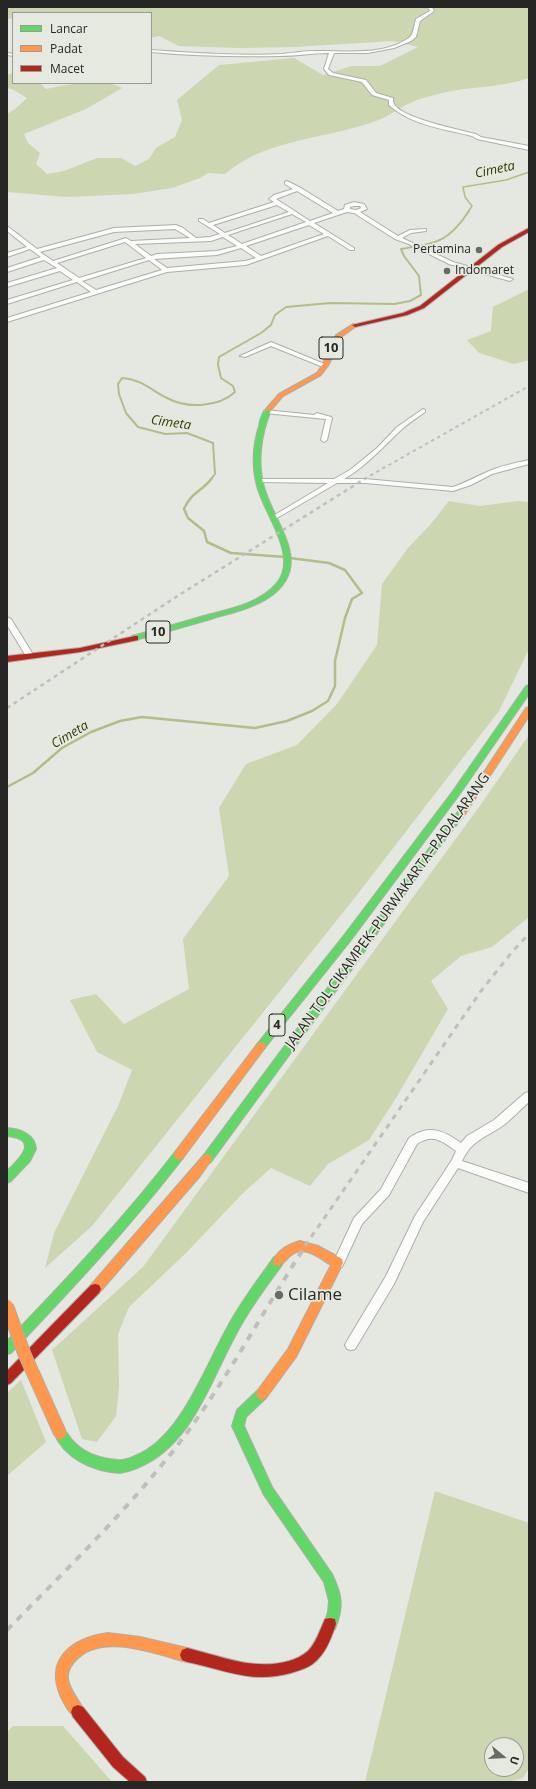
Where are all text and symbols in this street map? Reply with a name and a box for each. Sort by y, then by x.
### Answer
legend [12,12,152,84]
text: Lancar [50,20,88,37]
text: Padat [50,40,82,57]
text: Macet [50,60,84,77]
water label: Cimeta [474,158,516,182]
place label: Pertamina [413,243,471,257]
marker: Pertamina [474,245,484,255]
place label: Indomaret [455,264,514,278]
marker: Indomaret [442,266,452,276]
road number: 10 [319,337,343,359]
water label: Cimeta [150,412,192,434]
road number: 10 [146,621,170,643]
water label: Cimeta [49,718,91,752]
street label: JALAN TOL CIKAMPEK–PURWAKARTA–PADALARANG [282,770,494,1052]
road number: 4 [269,1014,285,1036]
place label: Cilame [288,1285,342,1305]
marker: Cilame [273,1289,285,1301]
north arrow [484,1737,524,1777]
text: U [507,1754,523,1767]

